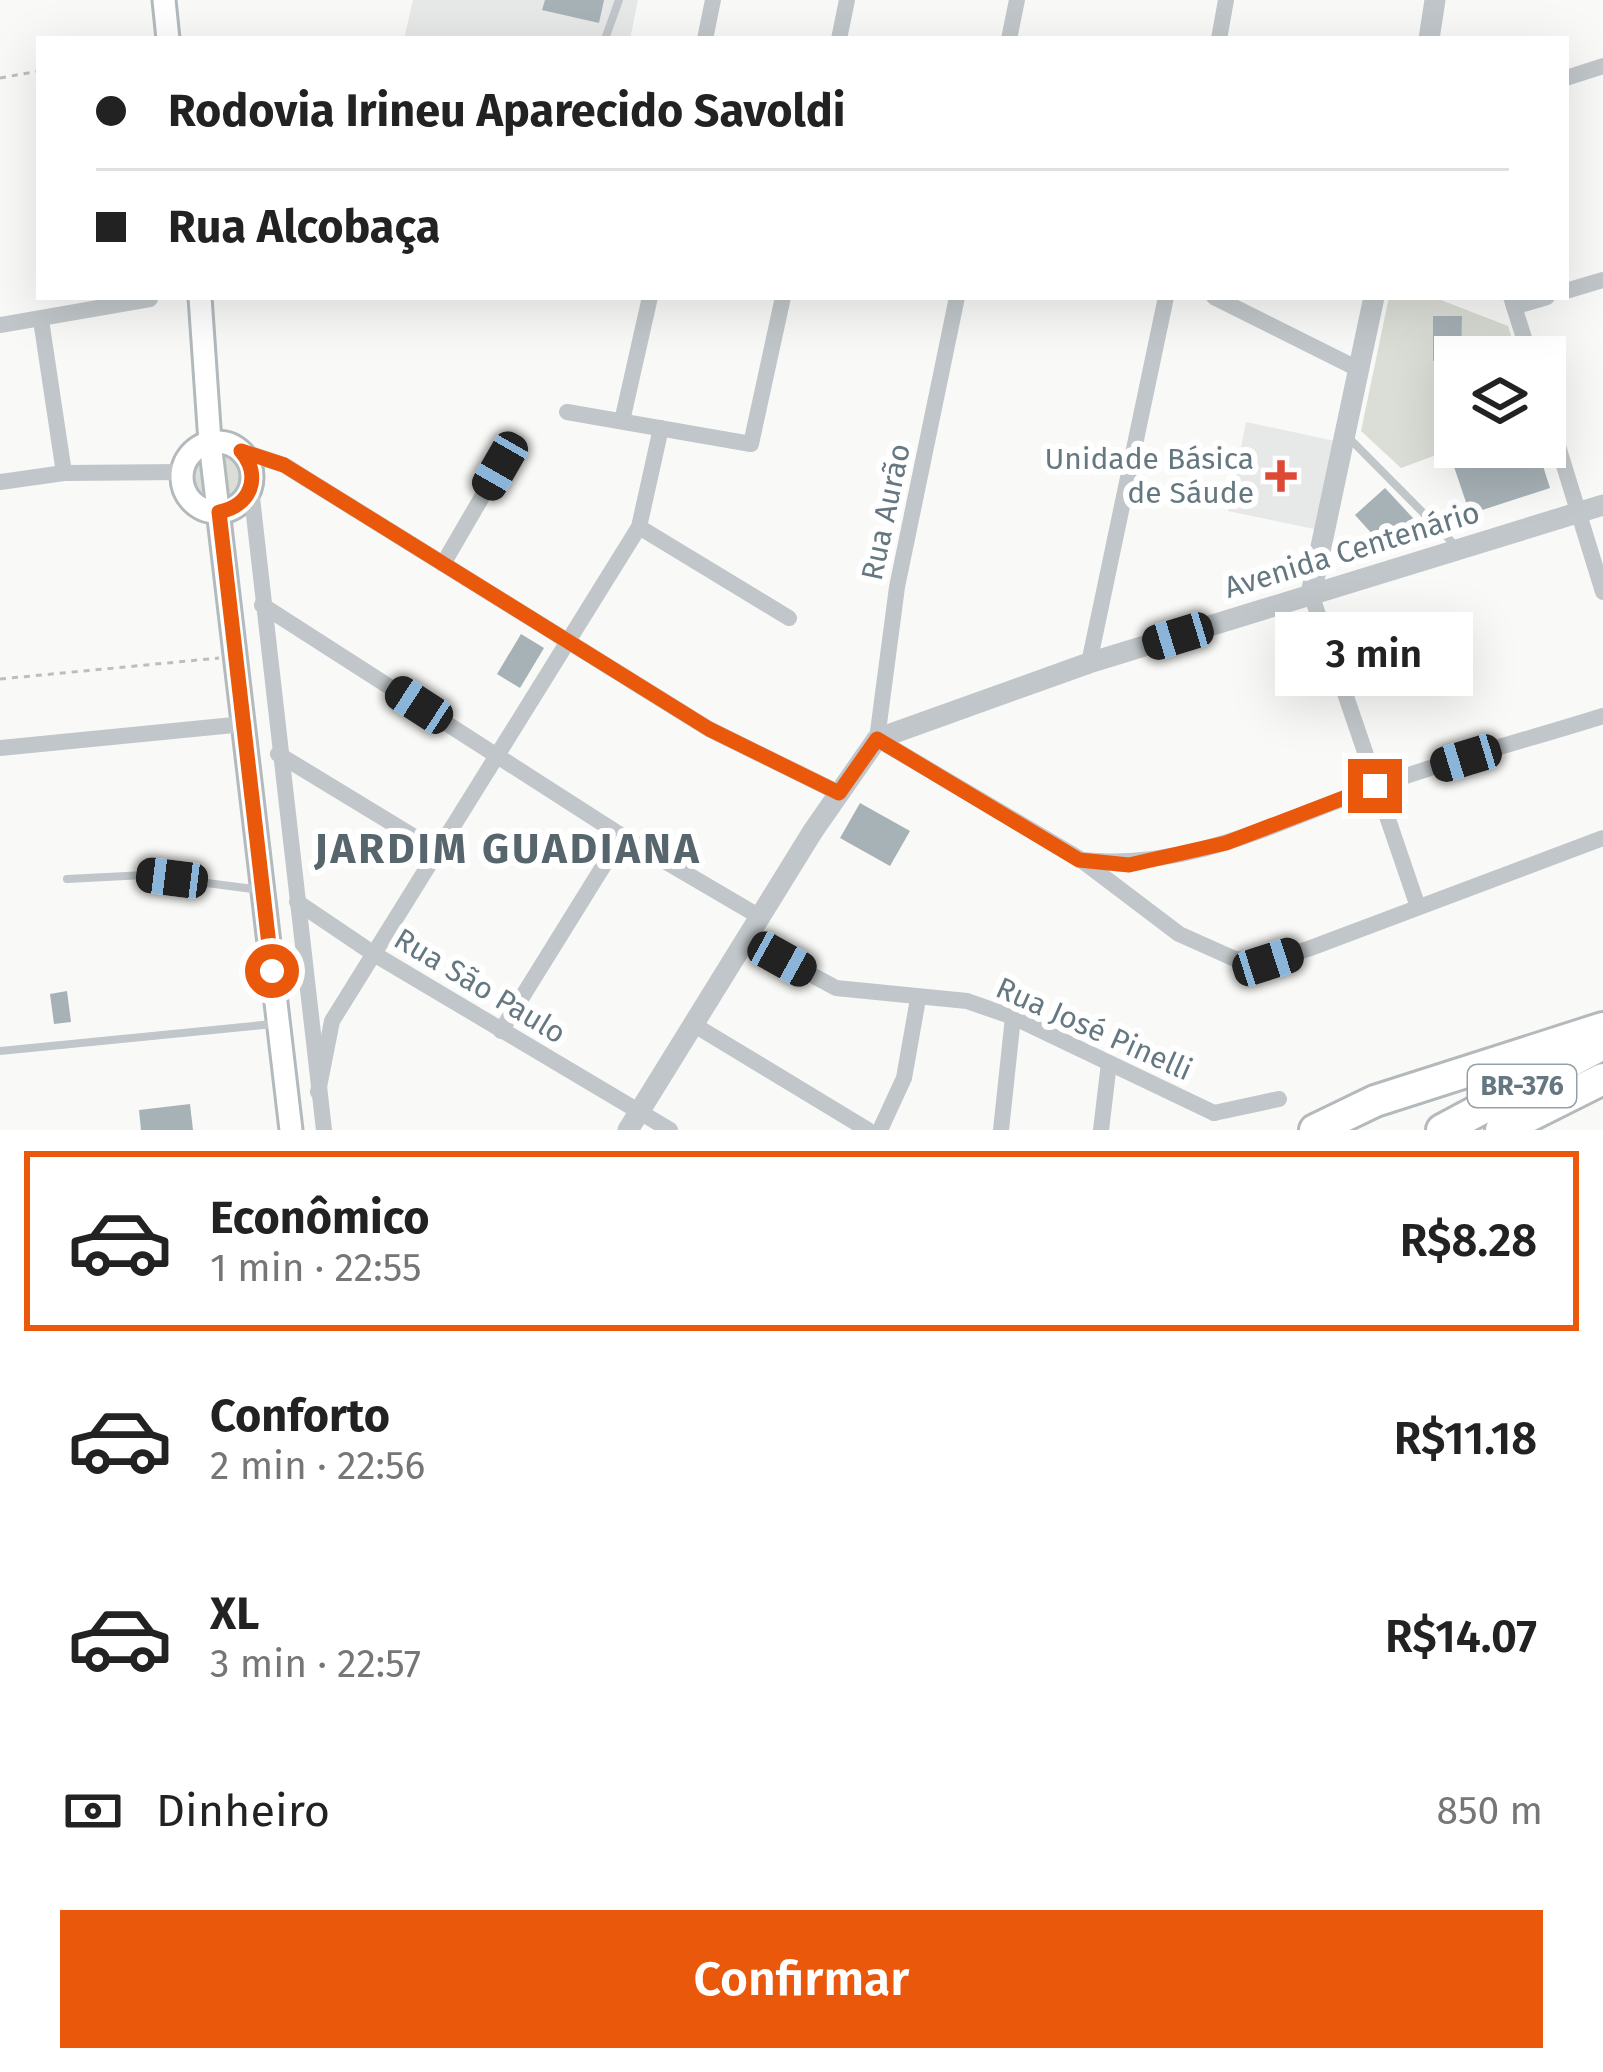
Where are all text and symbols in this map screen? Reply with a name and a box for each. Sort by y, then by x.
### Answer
text: Rodovia Irineu Aparecido Savoldi [168,84,845,138]
text: Rua Alcobaça [168,200,440,254]
map controls [1434,336,1566,468]
button: layers [1434,336,1566,468]
car [466,426,534,506]
street label: Rua Aurão [854,440,918,584]
place label: Unidade Básica de Sáude [1045,441,1254,511]
marker: Unidade Básica de Sáude [1265,460,1297,492]
street label: Avenida Centenário [1220,494,1484,606]
car [1138,608,1218,664]
callout: 3 min [1276,612,1474,696]
text: 3 min [1326,631,1422,677]
car [379,670,459,740]
car [1426,730,1506,786]
route end [1348,759,1402,813]
district label: JARDIM GUADIANA [313,824,702,874]
car [134,856,210,900]
street label: Rua São Paulo [388,921,572,1051]
car [742,926,822,992]
car [1228,934,1308,990]
route start [245,944,299,998]
street label: Rua José Pinelli [990,970,1198,1088]
road number: BR-376 [1468,1065,1576,1107]
icon: car [66,1187,174,1295]
text: Econômico [210,1191,430,1245]
text: R$8.28 [1400,1214,1537,1268]
text: 1 min · 22:55 [210,1245,422,1291]
icon: car [66,1385,174,1493]
text: Conforto [210,1389,390,1443]
text: R$11.18 [1394,1412,1537,1466]
text: 2 min · 22:56 [210,1443,425,1489]
icon: car [66,1583,174,1691]
text: XL [210,1587,259,1641]
text: R$14.07 [1385,1610,1537,1664]
text: 3 min · 22:57 [210,1641,421,1687]
icon: cash [60,1778,126,1844]
text: Dinheiro [156,1784,330,1838]
text: 850 m [1436,1788,1543,1834]
button: Confirmar [60,1910,1543,2048]

